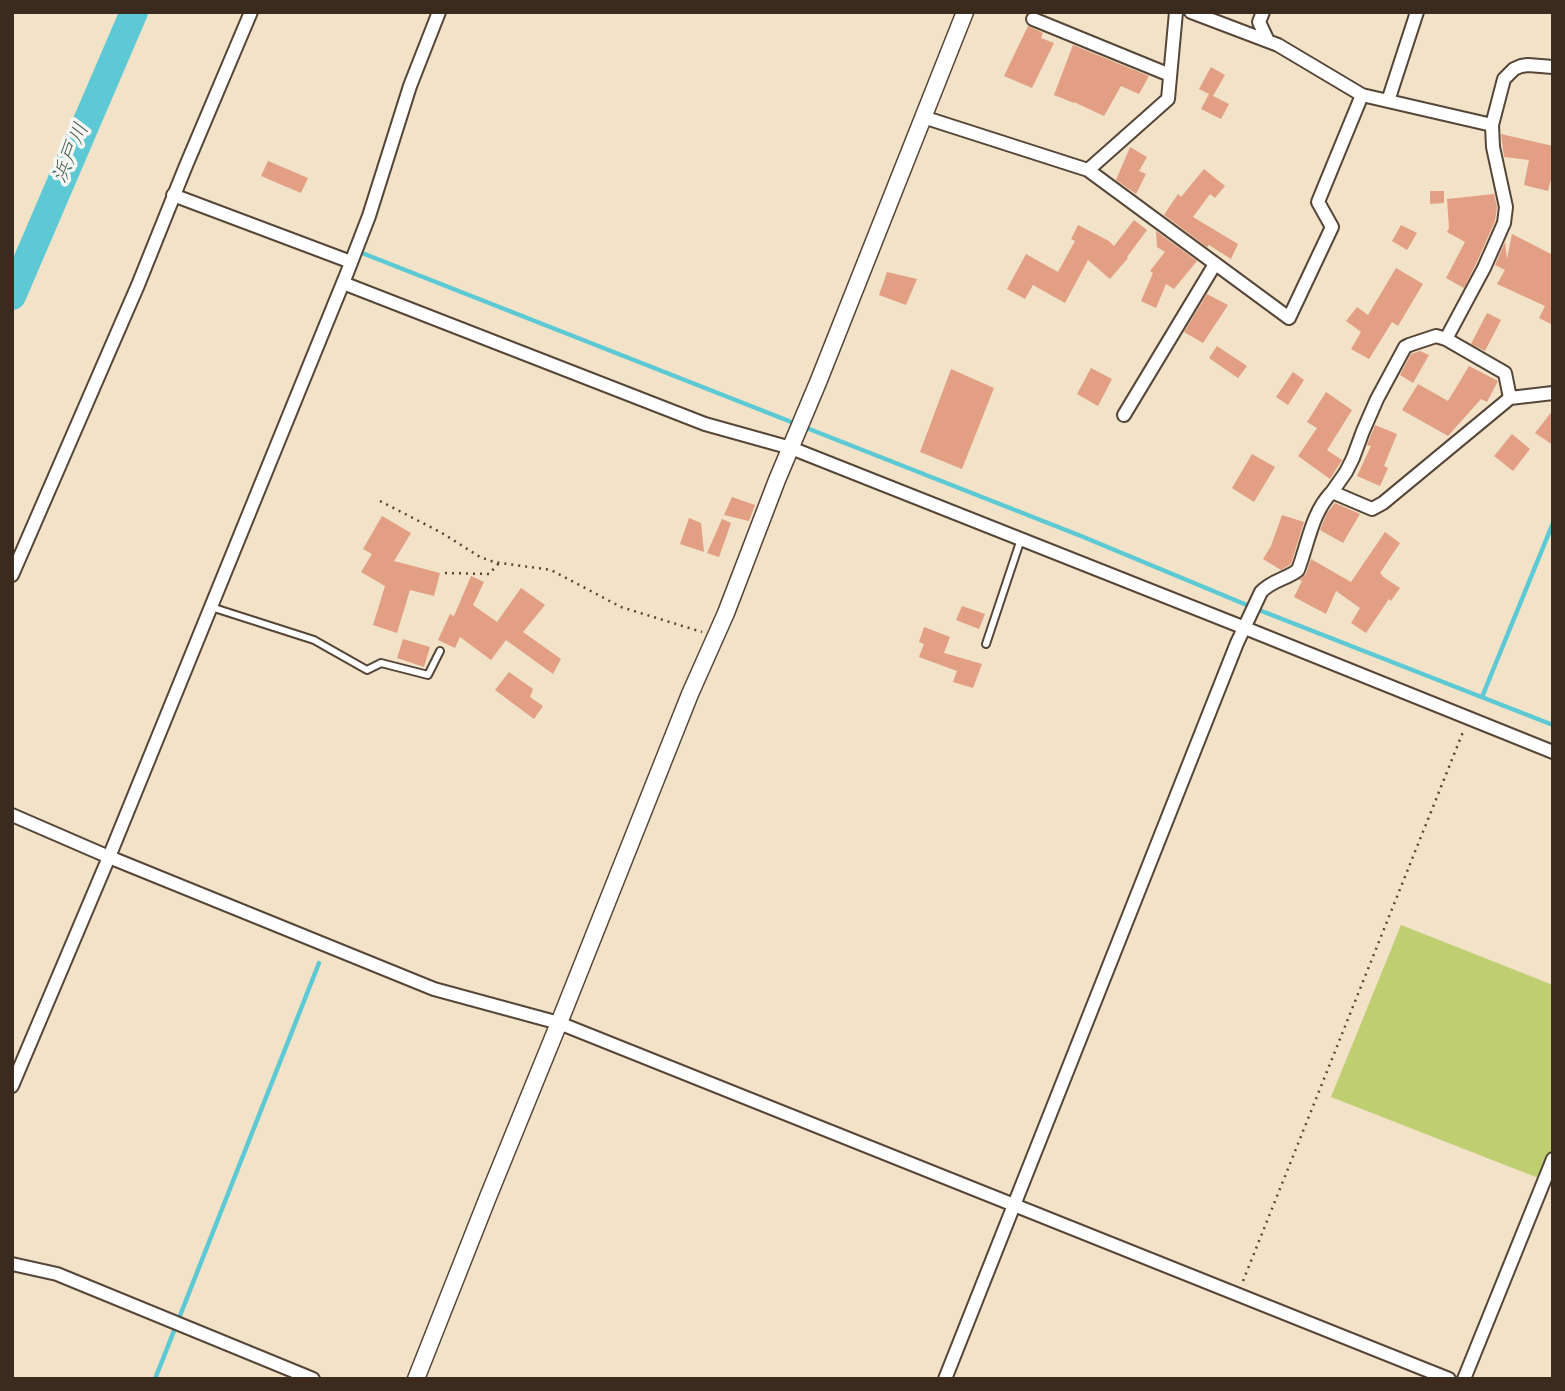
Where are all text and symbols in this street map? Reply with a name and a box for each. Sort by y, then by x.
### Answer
water label: 浜戸川 [49,120,97,188]

